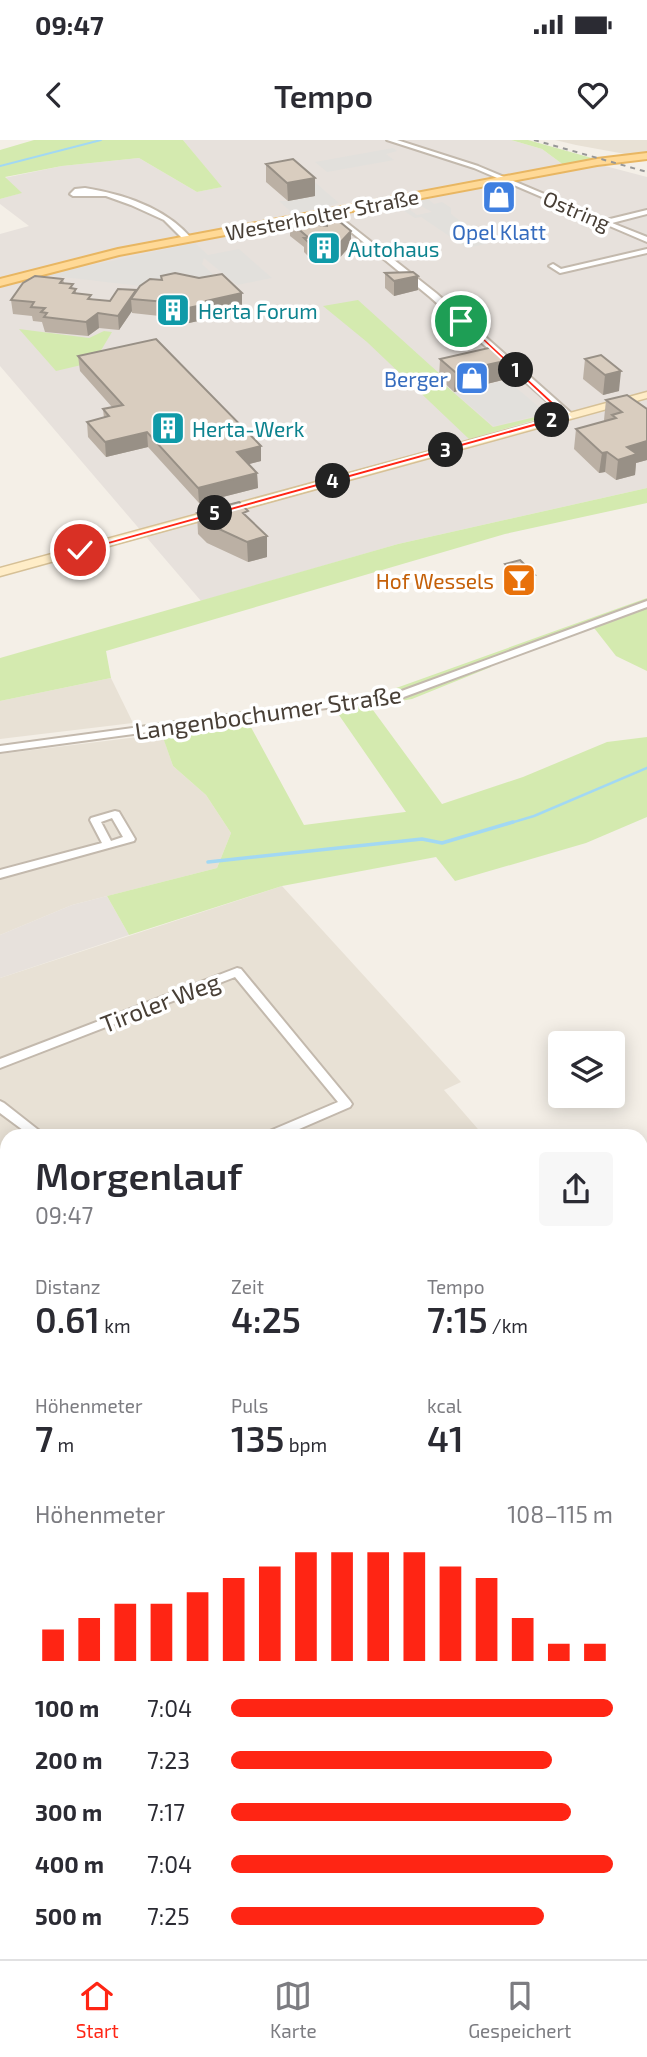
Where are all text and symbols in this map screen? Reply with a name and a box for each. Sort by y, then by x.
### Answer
text: 09:47 [35,9,104,40]
icon: back [35,76,73,114]
text: Tempo [274,76,373,114]
icon: heart [574,76,612,114]
shop icon: Opel Klatt [480,178,518,216]
street label: Westerholter Straße [223,183,421,245]
street label: Ostring [540,185,614,235]
place label: Opel Klatt [452,219,546,244]
building icon: Autohaus [305,229,343,267]
place label: Autohaus [348,236,439,261]
building icon: Herta Forum [154,291,192,329]
pin [431,291,491,351]
place label: Herta Forum [198,298,318,323]
icon: arrive [442,302,480,340]
pin: 1 [498,352,534,387]
text: 1 [511,358,520,381]
shop icon: Berger [453,359,491,397]
place label: Berger [384,366,449,391]
pin: 2 [534,402,570,438]
text: 2 [546,408,557,431]
building icon: Herta-Werk [149,409,187,447]
place label: Herta-Werk [192,416,305,441]
pin: 3 [428,432,464,468]
text: 3 [440,438,451,461]
pin: 4 [316,464,350,498]
text: 4 [326,469,339,492]
pin: 5 [198,496,232,530]
text: 5 [209,501,220,524]
pin [50,520,110,580]
icon: check [61,531,99,569]
bar icon: Hof Wessels [500,561,538,599]
place label: Hof Wessels [376,568,494,593]
street label: Langenbochumer Straße [133,679,403,745]
street label: Tiroler Weg [96,966,224,1038]
map controls [548,1031,625,1108]
button: layers [548,1031,625,1108]
text: Morgenlauf [35,1152,242,1198]
button: share [539,1152,613,1226]
text: 09:47 [35,1201,93,1229]
text: Distanz [35,1275,100,1298]
text: Zeit [231,1275,264,1298]
text: Tempo [427,1275,485,1298]
text: 0.61 [35,1298,100,1340]
text: 4:25 [231,1298,301,1340]
text: 7:15 [427,1298,488,1340]
text: km [100,1314,131,1337]
text: /km [488,1314,528,1337]
text: Höhenmeter [35,1394,143,1417]
text: Puls [231,1394,268,1417]
text: kcal [427,1394,462,1417]
text: 7 [35,1417,53,1459]
text: 135 [231,1417,284,1459]
text: 41 [427,1417,464,1459]
text: m [53,1433,74,1456]
text: bpm [284,1433,327,1456]
text: Höhenmeter [35,1500,165,1528]
text: 108–115 m [507,1500,613,1528]
text: 100 m [35,1694,99,1722]
text: 7:04 [147,1694,192,1722]
text: 200 m [35,1746,103,1774]
text: 7:23 [147,1746,190,1774]
text: 300 m [35,1798,102,1826]
text: 7:17 [147,1798,185,1826]
text: 400 m [35,1850,104,1878]
text: 7:04 [147,1850,192,1878]
text: 500 m [35,1902,102,1930]
text: 7:25 [147,1902,189,1930]
tab: Start [76,1977,119,2042]
tab: Karte [270,1977,317,2042]
tab: Gespeichert [468,1977,571,2042]

